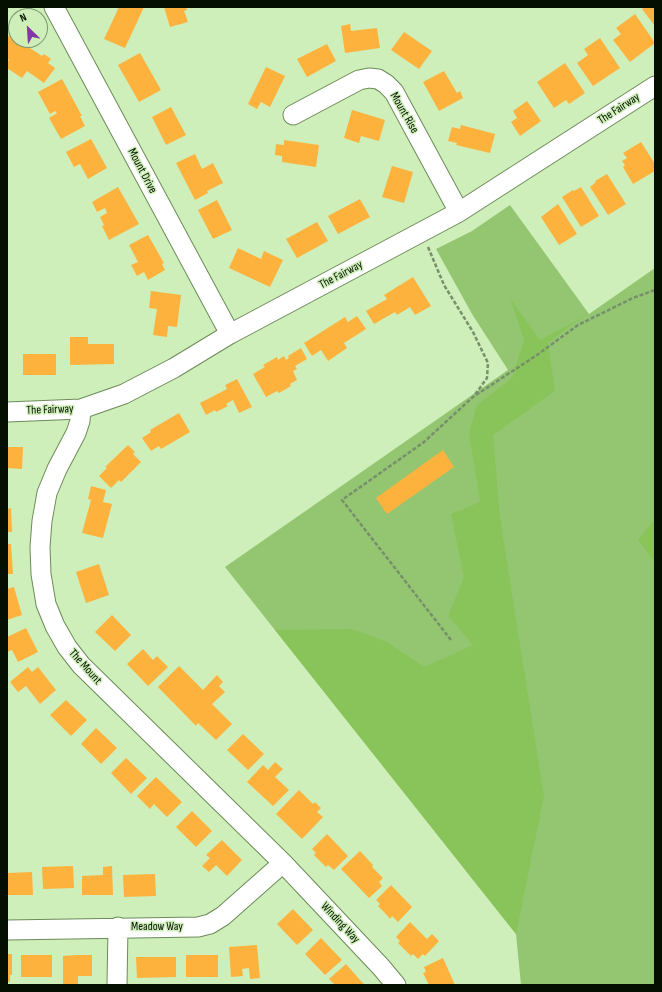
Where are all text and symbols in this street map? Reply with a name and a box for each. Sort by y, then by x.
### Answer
north arrow [8,8,48,48]
text: N [18,10,29,25]
street label: Mount Rise [387,90,421,136]
street label: The Fairway [595,90,643,128]
street label: Mount Drive [124,146,160,196]
street label: The Fairway [317,258,365,292]
street label: The Fairway [26,402,74,418]
street label: The Mount [65,646,105,688]
street label: Winding Way [317,899,363,947]
street label: Meadow Way [131,920,183,934]

